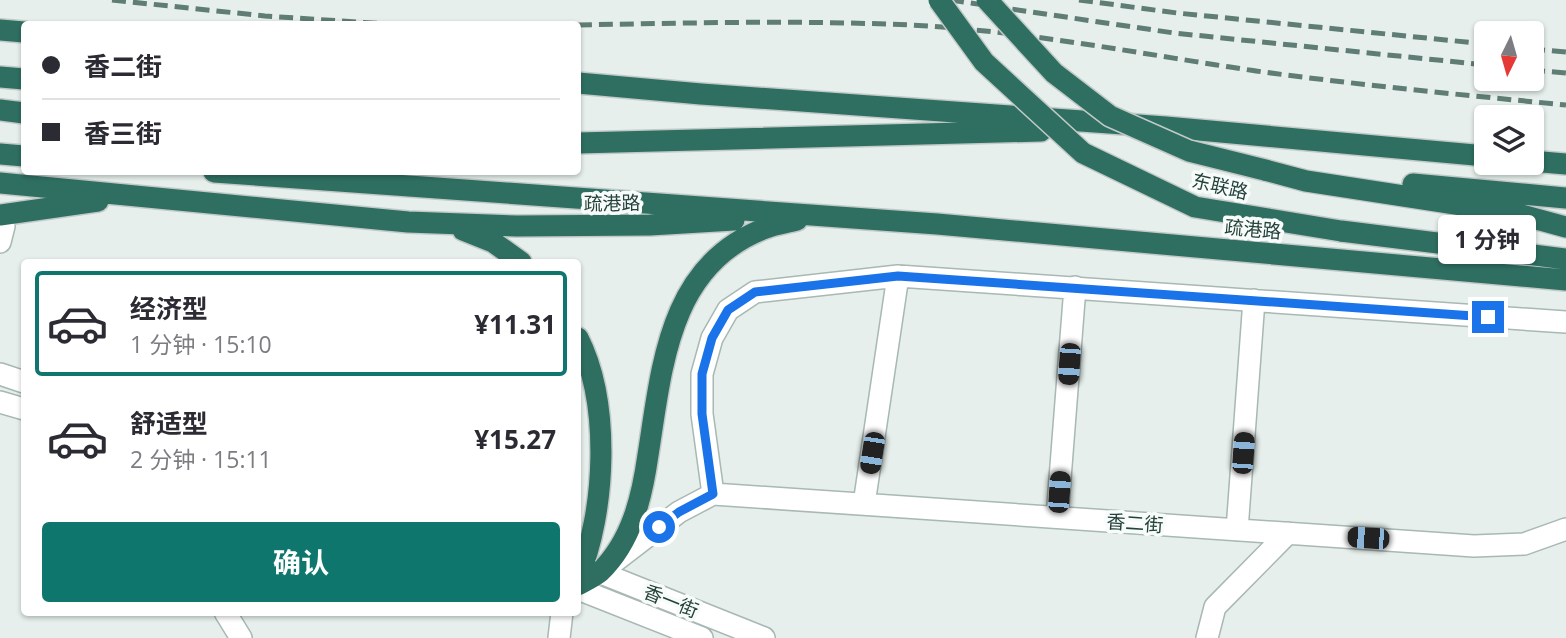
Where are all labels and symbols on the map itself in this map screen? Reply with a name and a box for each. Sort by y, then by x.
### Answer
north arrow [1474,21,1544,91]
street label: 东联路 [1189,167,1251,205]
street label: 疏港路 [583,190,641,216]
street label: 疏港路 [1223,214,1283,244]
callout: 1 分钟 [1439,216,1537,264]
route end [1472,301,1504,333]
car [1058,342,1081,386]
car [859,431,886,475]
car [1232,431,1255,475]
car [1048,470,1071,514]
street label: 香二街 [1106,508,1164,538]
route start [643,511,675,543]
car [1347,526,1390,550]
street label: 香一街 [640,578,702,624]

